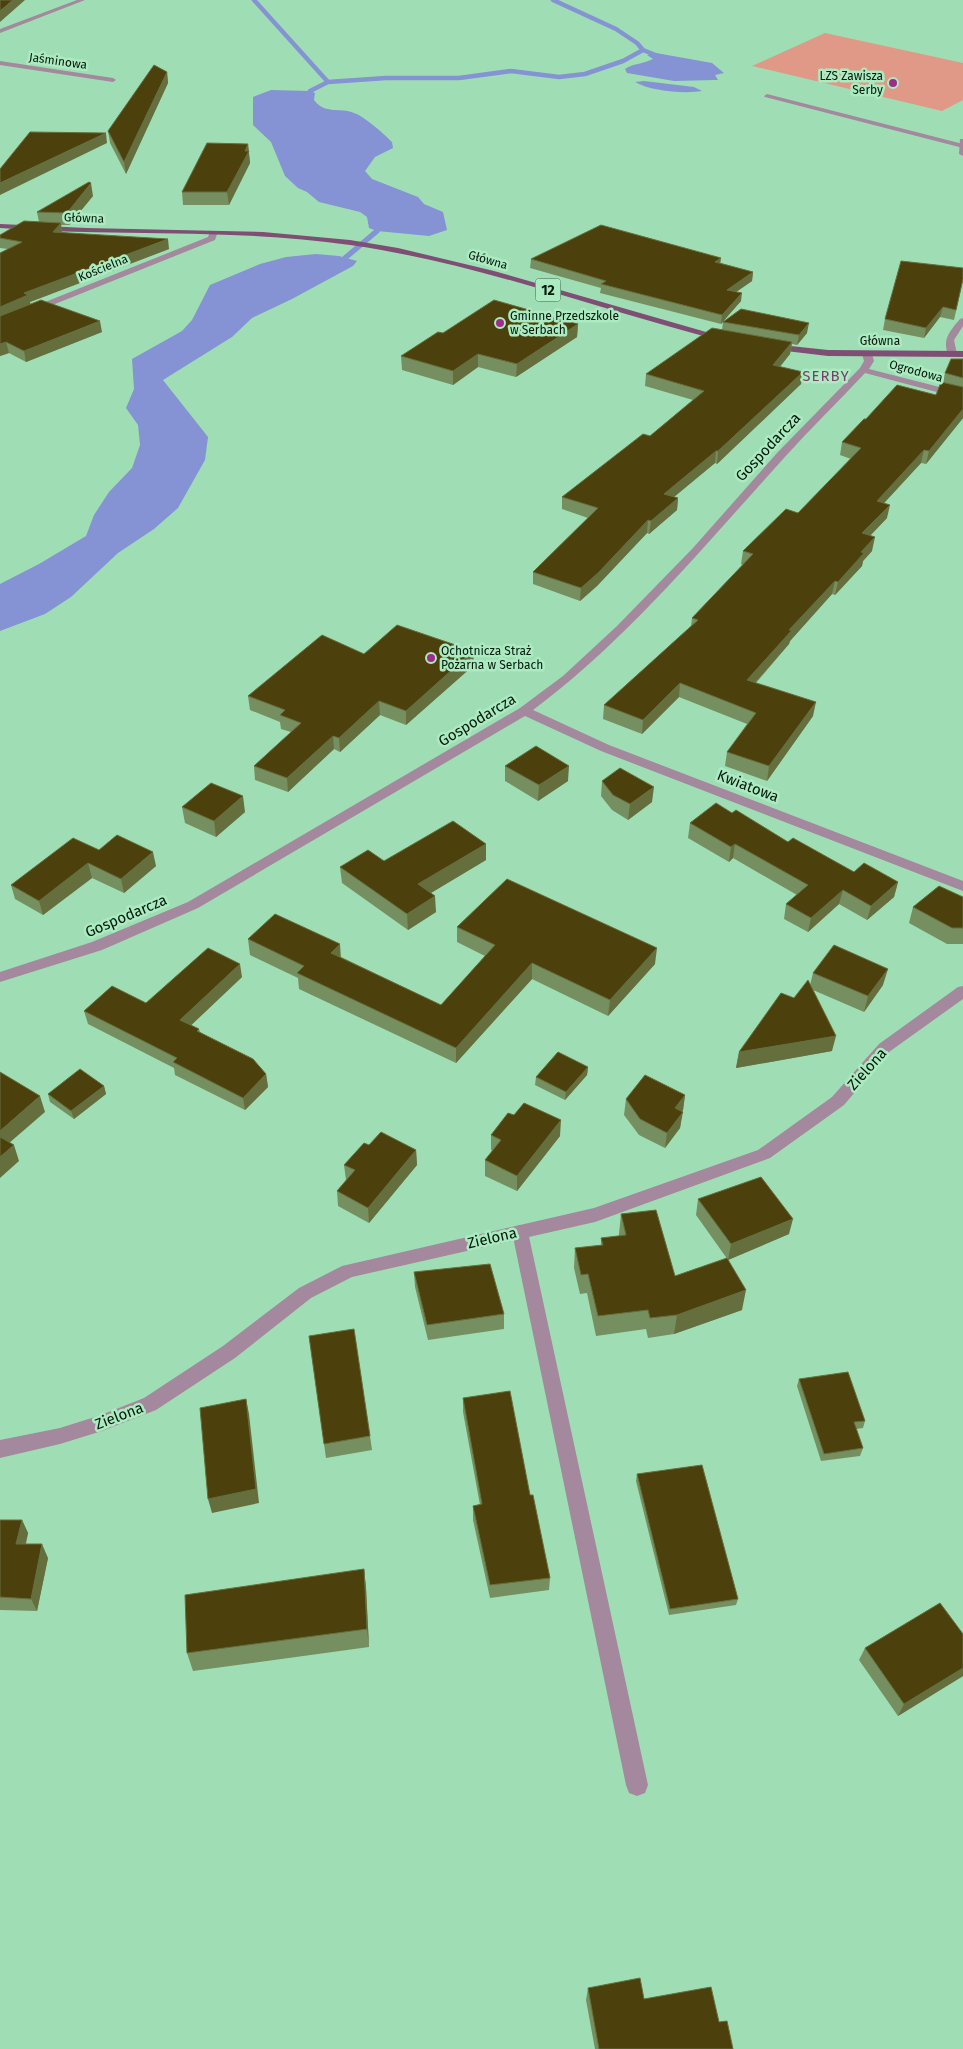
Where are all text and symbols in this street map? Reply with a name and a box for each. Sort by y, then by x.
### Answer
street label: Jaśminowa [28,50,88,72]
place label: LZS Zawisza Serby [819,69,883,97]
marker: LZS Zawisza Serby [887,77,899,89]
street label: Główna [64,210,104,226]
street label: Główna [467,248,509,272]
street label: Kościelna [76,252,130,284]
road number: 12 [536,278,560,302]
place label: Gminne Przedszkole w Serbach [510,309,619,337]
marker: Gminne Przedszkole w Serbach [494,317,506,329]
street label: Główna [860,334,900,348]
street label: Ogrodowa [888,357,944,385]
district label: SERBY [802,367,850,385]
street label: Gospodarcza [732,409,804,485]
place label: Ochotnicza Straż Pożarna w Serbach [441,644,543,672]
marker: Ochotnicza Straż Pożarna w Serbach [425,652,437,664]
street label: Gospodarcza [435,690,519,750]
street label: Kwiatowa [715,766,781,806]
street label: Gospodarcza [82,891,170,941]
street label: Zielona [843,1044,891,1094]
street label: Zielona [465,1224,519,1252]
street label: Zielona [92,1399,146,1433]

